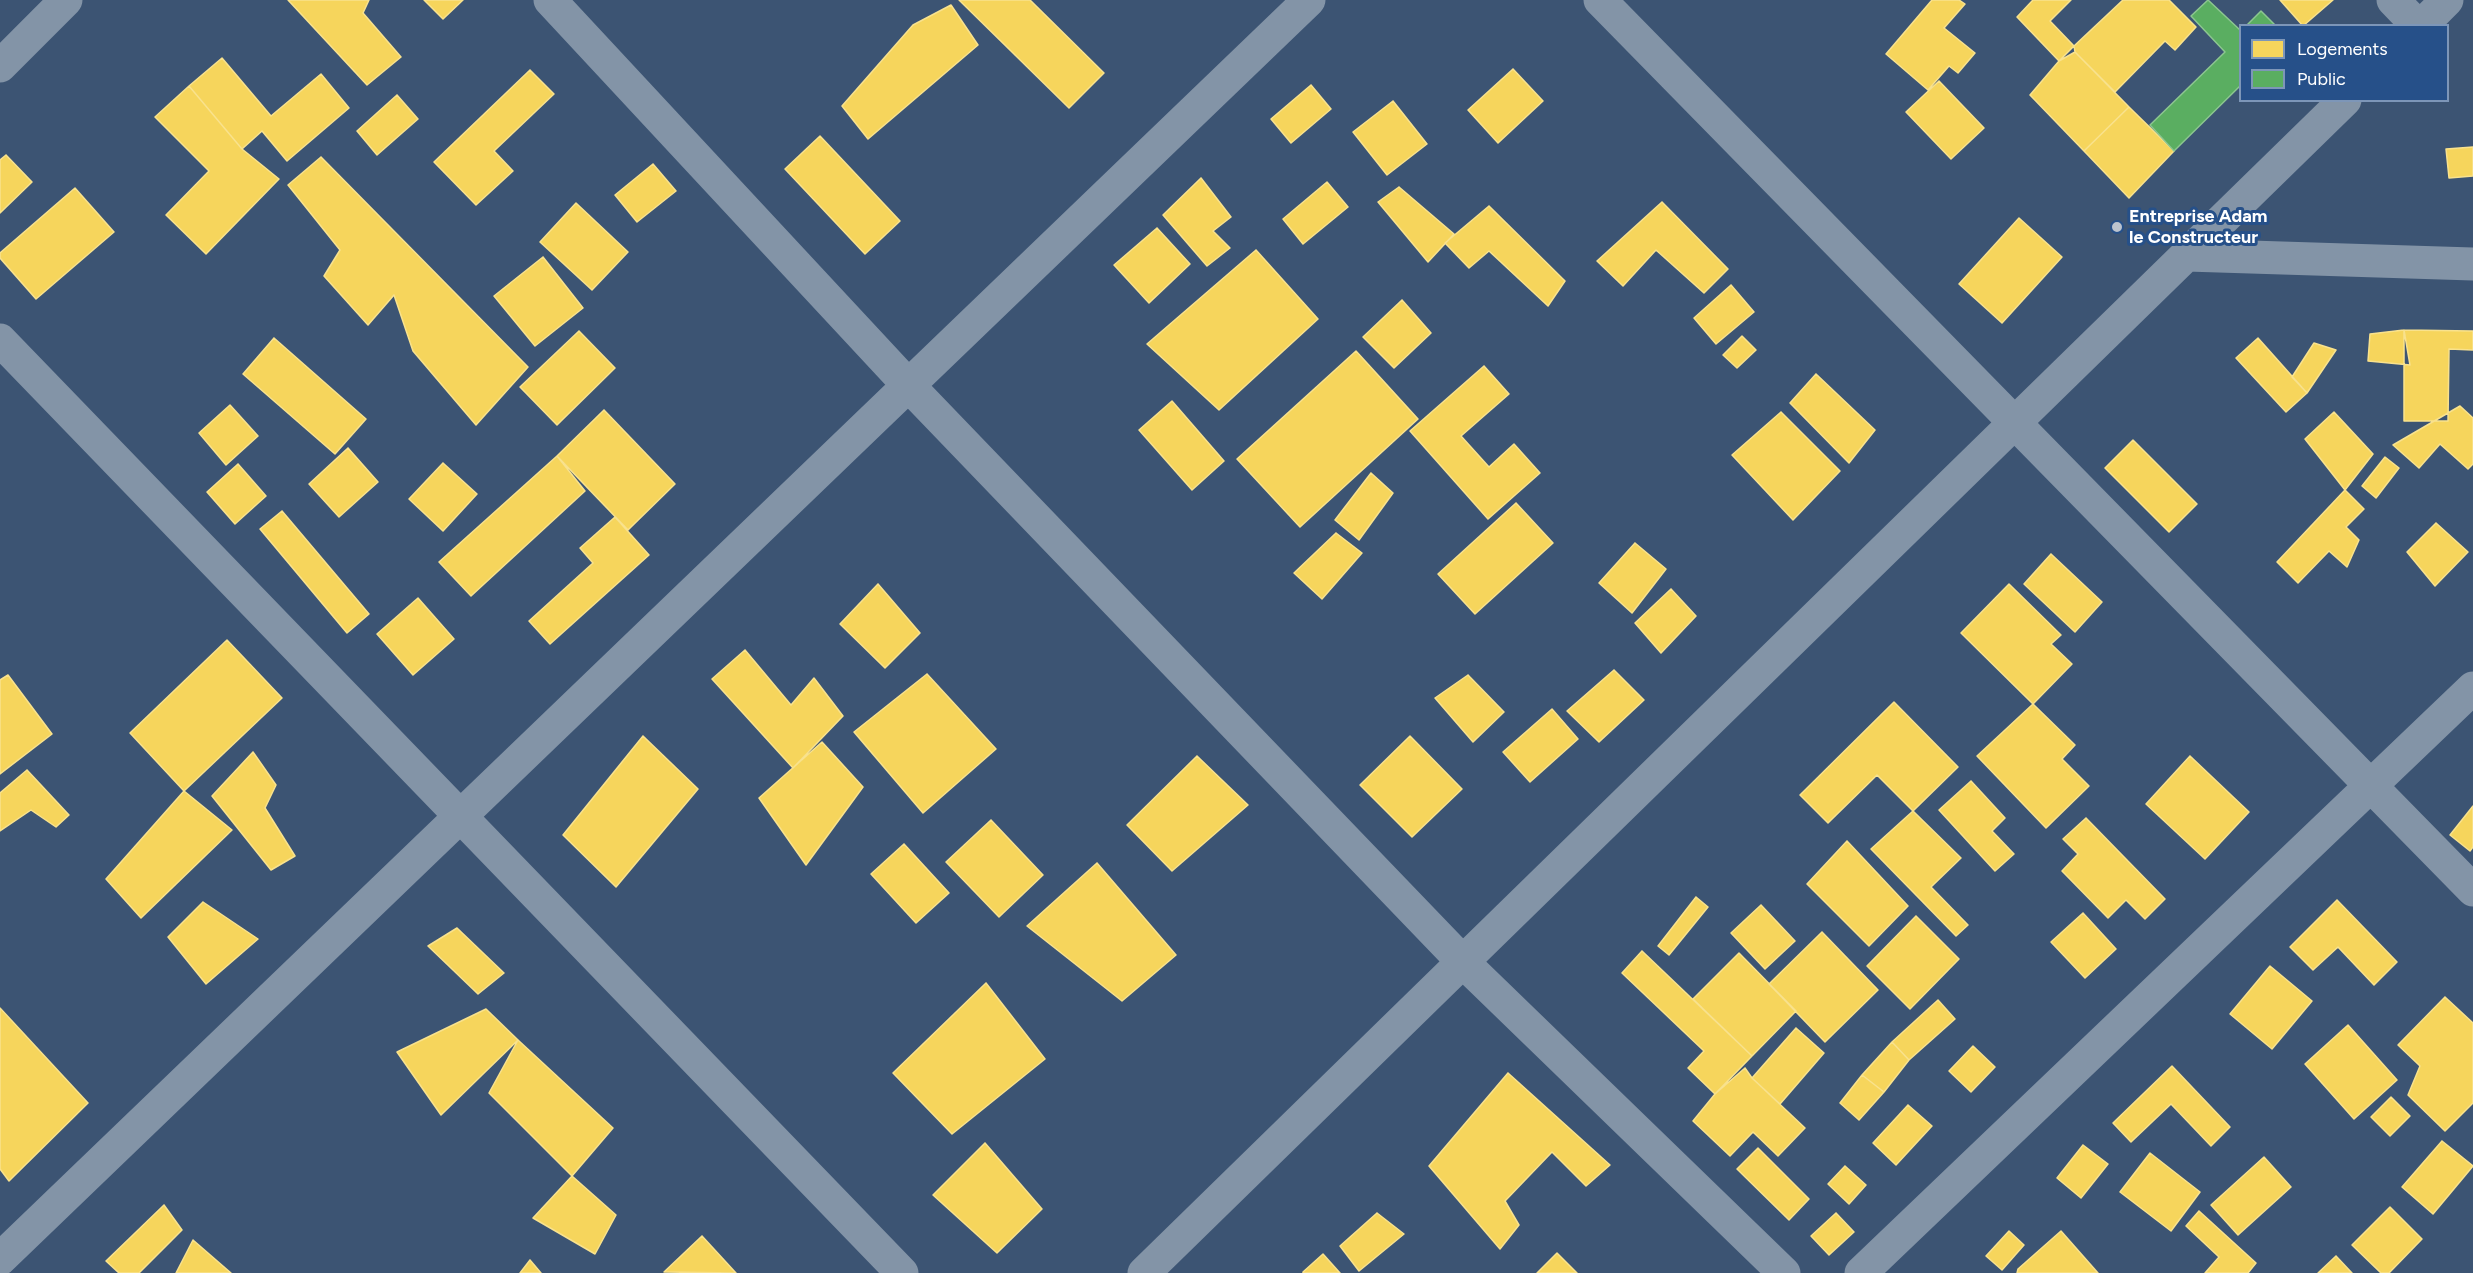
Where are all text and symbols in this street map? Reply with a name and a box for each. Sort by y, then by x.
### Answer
legend [2239,24,2449,102]
text: Logements [2297,38,2388,60]
text: Public [2297,68,2346,90]
place label: Entreprise Adam le Constructeur [2129,206,2268,248]
marker: Entreprise Adam le Constructeur [2110,220,2124,234]

